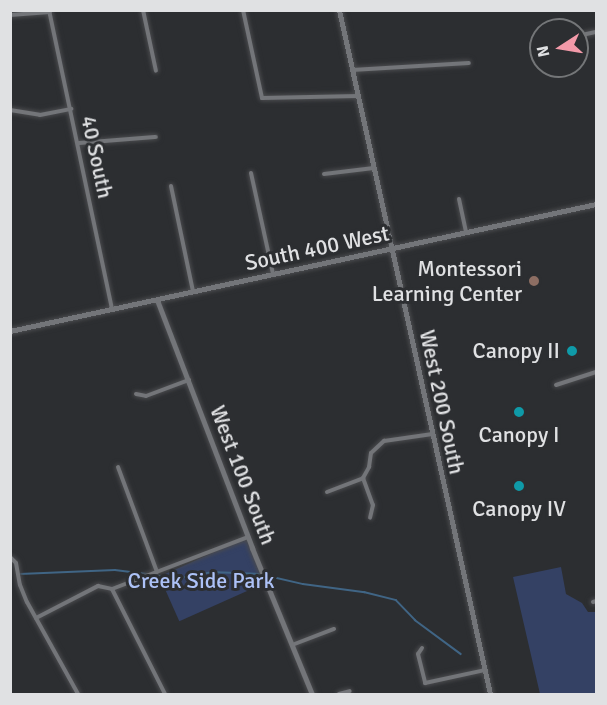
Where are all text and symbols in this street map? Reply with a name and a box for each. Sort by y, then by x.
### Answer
north arrow [529,18,589,78]
text: N [532,44,554,59]
street label: 40 South [75,113,119,201]
street label: South 400 West [242,220,392,276]
place label: Montessori Learning Center [372,255,522,306]
marker: Montessori Learning Center [527,274,541,288]
street label: West 200 South [414,327,470,477]
place label: Canopy II [473,338,560,364]
marker: Canopy II [565,344,579,358]
street label: West 100 South [204,402,282,548]
marker: Canopy I [512,405,526,419]
place label: Canopy I [479,422,559,448]
marker: Canopy IV [512,479,526,493]
place label: Canopy IV [472,496,566,522]
park label: Creek Side Park [128,568,274,594]

